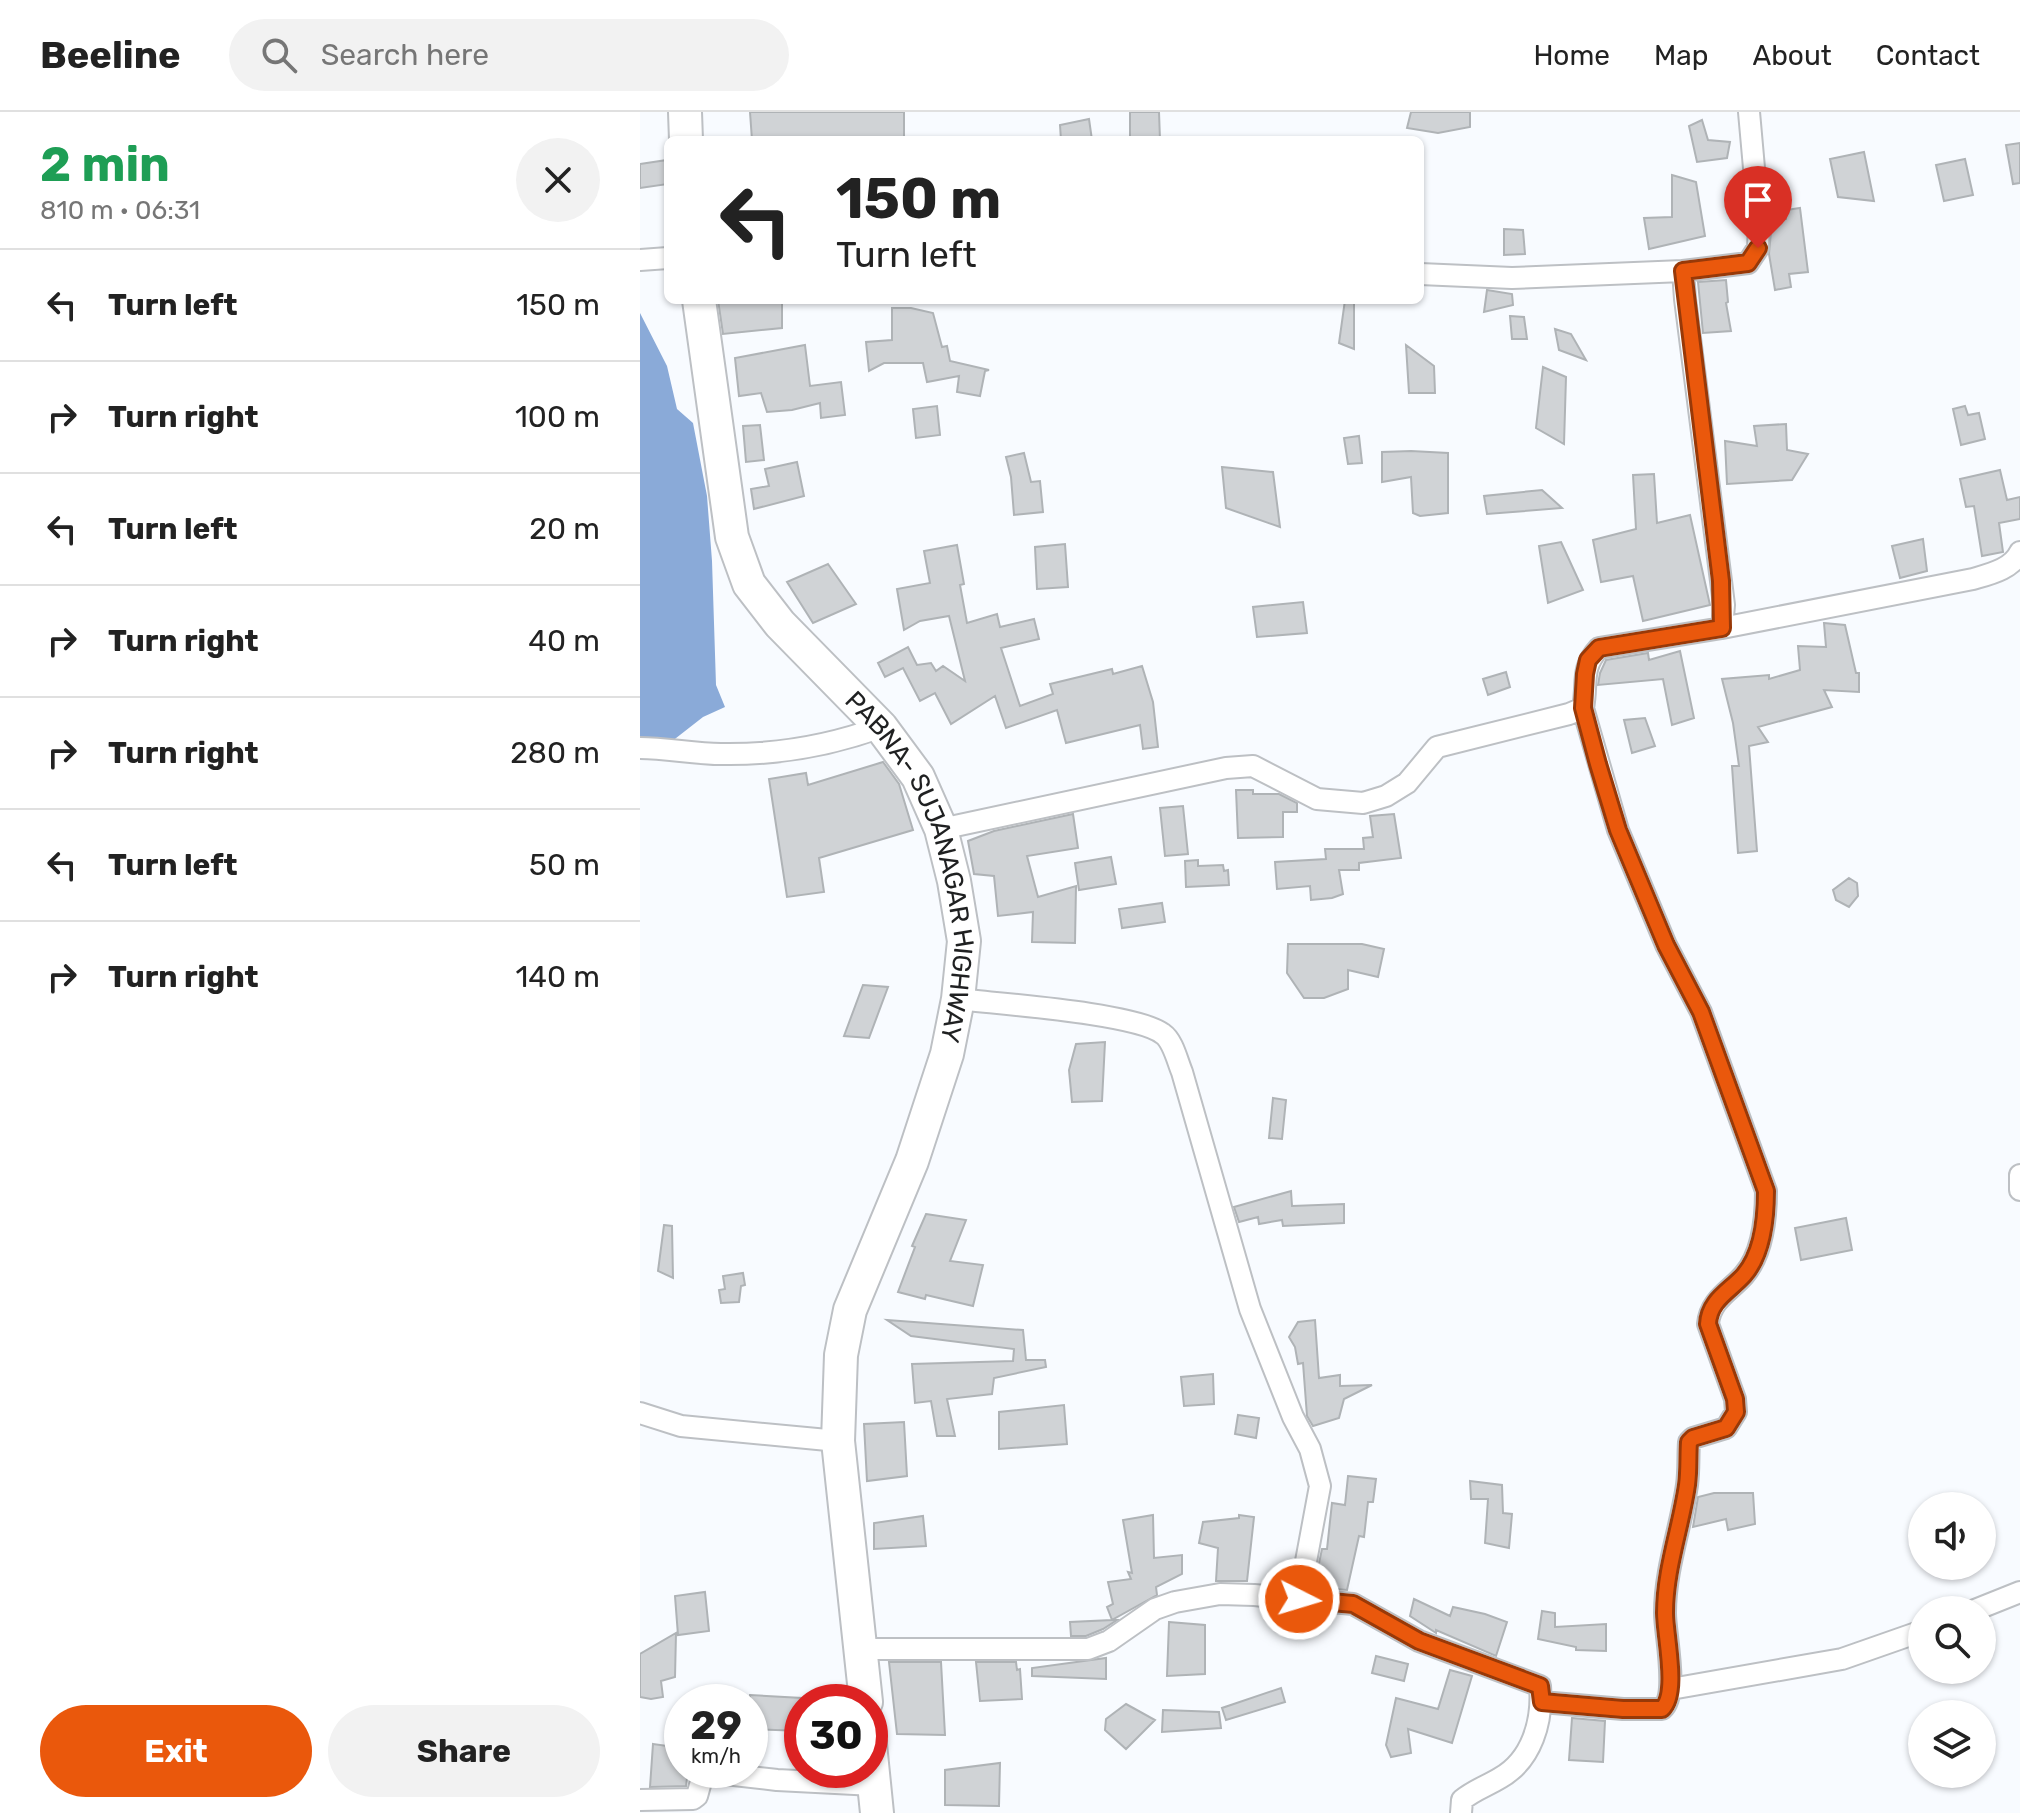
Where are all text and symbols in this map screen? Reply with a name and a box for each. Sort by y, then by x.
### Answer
search box [229,19,789,91]
text: Beeline [40,32,181,78]
icon: search [257,33,301,77]
text: Search here [321,37,489,73]
text: Home [1533,39,1610,72]
text: Map [1654,39,1708,72]
text: About [1752,39,1832,72]
text: Contact [1876,39,1980,72]
text: 2 min [40,136,170,193]
button: close [516,138,600,222]
text: 150 m [836,166,1001,232]
pin [1724,166,1792,248]
icon: left [704,168,808,272]
icon: arrive [1736,178,1780,222]
text: 810 m · 06:31 [40,195,200,226]
text: Turn left [836,233,977,276]
icon: left [40,283,84,327]
text: Turn left [108,287,238,323]
text: 150 m [516,287,600,323]
icon: right [40,395,84,439]
text: Turn right [108,399,259,435]
text: 100 m [515,399,600,435]
icon: left [40,507,84,551]
text: Turn left [108,511,238,547]
text: 20 m [529,511,600,547]
icon: right [40,619,84,663]
text: Turn right [108,623,259,659]
text: 40 m [528,623,600,659]
street label: PABNA- SUJANAGAR HIGHWAY [839,685,980,1045]
icon: right [40,731,84,775]
text: Turn right [108,735,259,771]
text: 280 m [510,735,600,771]
icon: left [40,843,84,887]
text: Turn left [108,847,238,883]
text: 50 m [529,847,600,883]
icon: right [40,955,84,999]
text: Turn right [108,959,259,995]
text: 140 m [515,959,600,995]
map controls [1908,1492,1996,1788]
button: sound [1908,1492,1996,1580]
position arrow [1257,1557,1341,1641]
button: search [1908,1596,1996,1684]
speed limit sign: 30 [784,1684,888,1788]
button: layers [1908,1700,1996,1788]
text: 29 [690,1702,742,1749]
button: Exit [40,1705,312,1797]
button: Share [328,1705,600,1797]
text: km/h [691,1744,741,1768]

